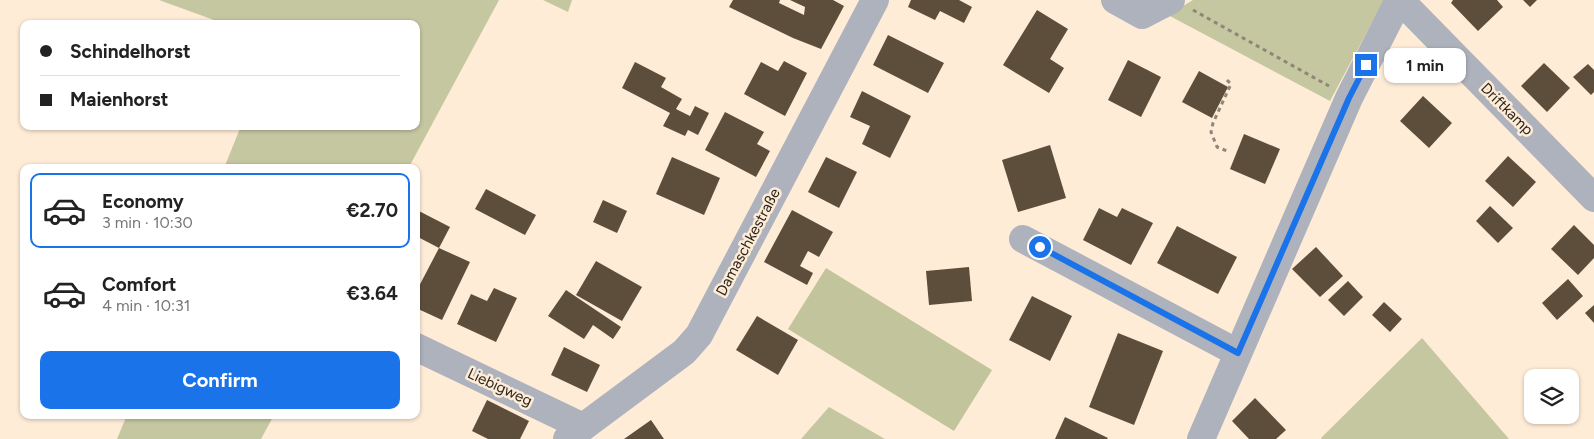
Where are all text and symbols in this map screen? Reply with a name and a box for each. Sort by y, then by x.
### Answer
text: Schindelhorst [70,40,191,63]
callout: 1 min [1384,48,1466,82]
route end [1355,54,1377,76]
text: 1 min [1406,56,1444,75]
street label: Driftkamp [1477,79,1537,139]
text: Maienhorst [70,88,168,111]
street label: Damaschkestraße [712,185,784,299]
icon: car [42,188,87,233]
text: Economy [102,190,184,213]
text: €2.70 [346,199,398,222]
text: 3 min · 10:30 [102,213,193,232]
route start [1029,236,1051,258]
icon: car [42,271,87,316]
text: Comfort [102,273,177,296]
text: €3.64 [346,282,398,305]
text: 4 min · 10:31 [102,296,190,315]
button: Confirm [40,351,400,409]
street label: Liebigweg [465,364,535,410]
map controls [1524,369,1579,424]
button: layers [1524,369,1579,424]

